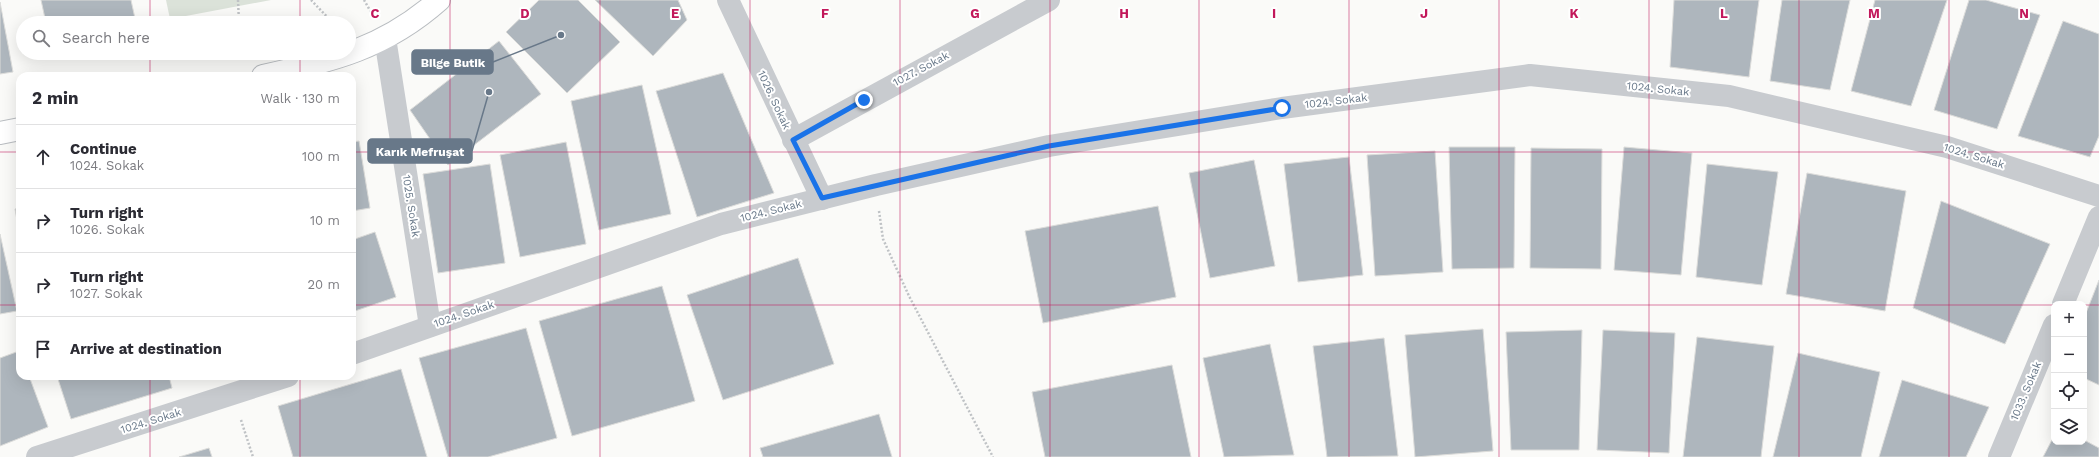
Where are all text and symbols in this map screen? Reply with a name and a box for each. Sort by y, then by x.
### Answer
text: C [371,6,380,21]
text: D [520,6,530,21]
text: E [671,6,679,21]
text: F [821,6,829,21]
text: G [970,6,980,21]
text: H [1119,6,1129,21]
text: I [1272,6,1276,21]
text: J [1420,6,1428,21]
text: K [1569,6,1579,21]
text: L [1720,6,1728,21]
text: M [1868,6,1880,21]
text: N [2019,6,2029,21]
search box [16,16,356,60]
icon: search [30,27,52,49]
text: Search here [62,29,150,47]
street label: 1027. Sokak [891,49,951,89]
callout: Bilge Butik [412,50,493,74]
text: Bilge Butik [421,56,486,70]
street label: 1026. Sokak [755,69,793,131]
street label: 1024. Sokak [1626,79,1690,99]
text: 2 min [32,88,78,108]
text: Walk · 130 m [261,91,340,106]
route end [855,91,873,109]
street label: 1024. Sokak [1304,91,1368,111]
route start [1273,99,1291,117]
callout: Karık Mefruşat [368,139,472,163]
text: Continue [70,140,137,158]
street label: 1024. Sokak [1942,141,2006,171]
text: Karık Mefruşat [376,145,465,159]
icon: ahead [32,146,54,168]
text: 100 m [302,149,340,164]
text: 1024. Sokak [70,158,144,173]
street label: 1025. Sokak [400,174,422,238]
street label: 1024. Sokak [739,197,803,225]
text: Turn right [70,204,143,222]
icon: right [32,210,54,232]
text: 10 m [310,213,340,228]
text: 1026. Sokak [70,222,145,237]
text: Turn right [70,268,143,286]
icon: right [32,274,54,296]
text: 20 m [308,277,340,292]
text: 1027. Sokak [70,286,143,301]
street label: 1024. Sokak [432,298,496,330]
map controls [2051,301,2087,445]
button: + [2051,301,2087,337]
button: − [2051,337,2087,373]
icon: arrive [32,338,54,360]
text: Arrive at destination [70,340,222,358]
street label: 1033. Sokak [2008,360,2044,422]
button: locate [2051,373,2087,409]
street label: 1024. Sokak [119,406,183,436]
button: layers [2051,409,2087,445]

